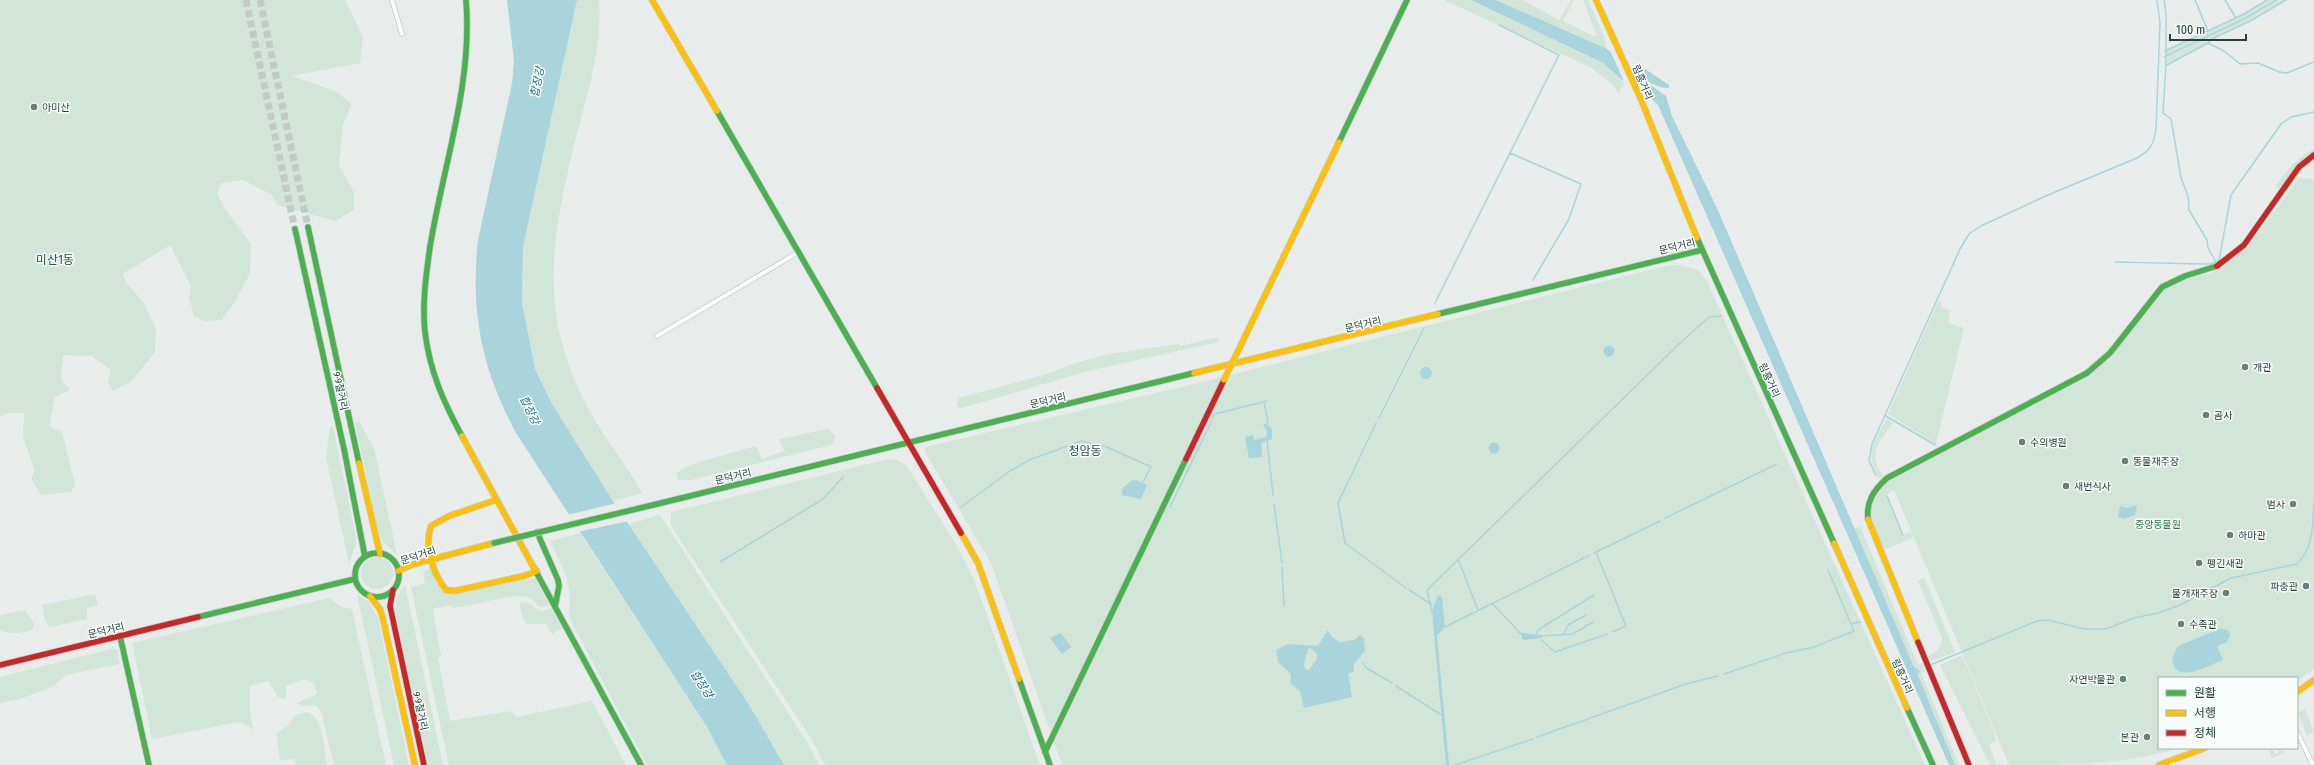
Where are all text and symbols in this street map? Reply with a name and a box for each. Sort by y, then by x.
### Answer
scale bar [2170,16,2246,42]
text: 100 m [2176,23,2205,37]
street label: 림흥거리 [1629,63,1655,102]
water label: 합장강 [528,64,547,98]
marker: 아미산 [29,102,39,112]
place label: 아미산 [42,102,70,114]
street label: 문덕거리 [1658,237,1697,257]
district label: 미산1동 [36,253,74,267]
street label: 문덕거리 [1344,315,1383,335]
street label: 림흥거리 [1756,361,1782,400]
marker: 개관 [2240,362,2250,372]
place label: 개관 [2253,362,2272,374]
street label: 9·9절거리 [330,371,350,412]
street label: 문덕거리 [1029,391,1068,411]
water label: 합장강 [517,394,543,428]
marker: 곰사 [2201,410,2211,420]
place label: 곰사 [2214,410,2233,422]
marker: 수의병원 [2017,437,2027,447]
place label: 수의병원 [2030,437,2067,449]
district label: 청암동 [1068,444,1102,458]
marker: 동물재주장 [2120,456,2130,466]
place label: 동물재주장 [2133,456,2179,468]
street label: 문덕거리 [714,467,753,487]
marker: 새번식사 [2061,481,2071,491]
place label: 새번식사 [2074,481,2112,493]
place label: 범사 [2267,499,2286,511]
marker: 범사 [2288,499,2298,509]
park label: 중앙동물원 [2135,519,2181,531]
marker: 하마관 [2225,530,2235,540]
place label: 하마관 [2238,530,2266,542]
street label: 문덕거리 [399,545,438,567]
marker: 펭긴새관 [2194,558,2204,568]
place label: 펭긴새관 [2207,558,2245,570]
place label: 파충관 [2270,581,2299,593]
marker: 파충관 [2301,581,2311,591]
place label: 물개재주장 [2172,588,2218,600]
marker: 물개재주장 [2221,588,2231,598]
marker: 수족관 [2176,619,2186,629]
place label: 수족관 [2189,619,2217,631]
street label: 문덕거리 [87,621,126,641]
street label: 림흥거리 [1889,657,1915,696]
water label: 합장강 [688,668,716,702]
place label: 자연박물관 [2069,674,2116,686]
marker: 자연박물관 [2118,674,2128,684]
legend [2158,677,2298,749]
text: 원활 [2194,686,2216,700]
street label: 9·9절거리 [410,691,430,732]
text: 서행 [2194,706,2216,720]
text: 정체 [2194,726,2216,740]
place label: 본관 [2121,732,2140,744]
marker: 본관 [2142,732,2152,742]

